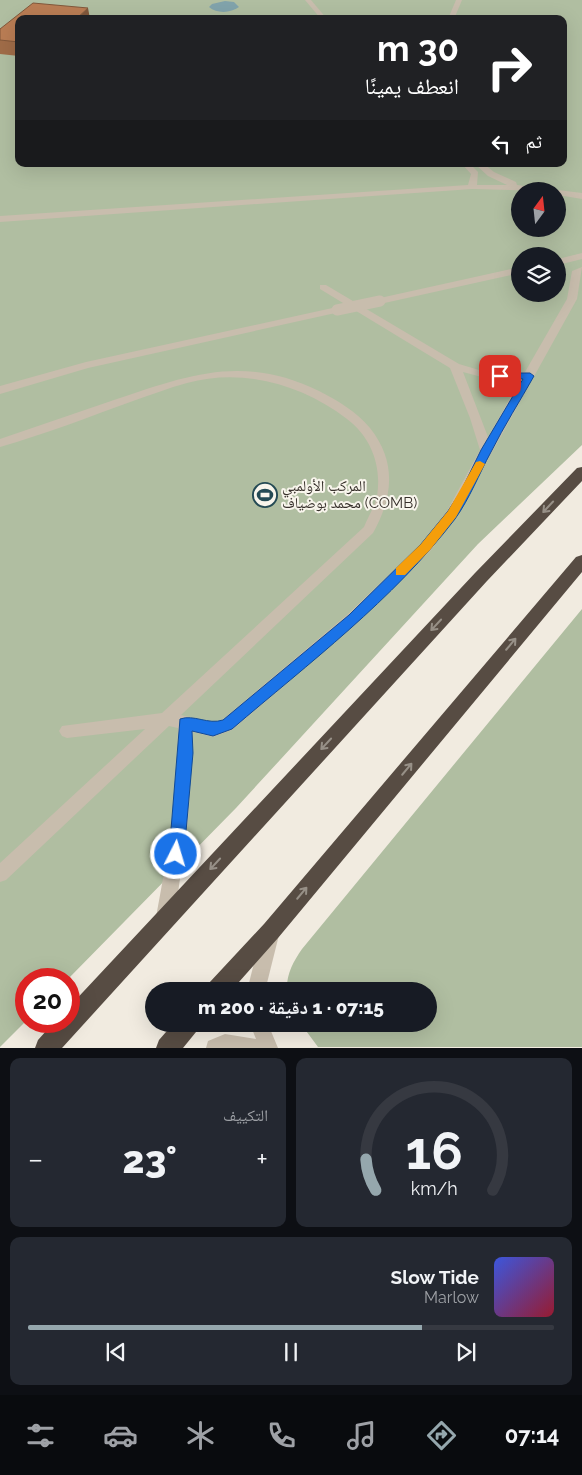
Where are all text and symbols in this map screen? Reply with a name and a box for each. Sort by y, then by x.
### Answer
text: 30 m [377,28,459,69]
icon: right [477,35,542,100]
text: انعطف يمينًا [365,73,459,99]
icon: left [487,130,515,158]
text: ثم [525,130,542,152]
north arrow [511,182,566,238]
map controls [511,182,566,302]
button: layers [511,247,566,302]
pin [479,355,521,397]
icon: arrive [486,362,514,390]
place label: المركب الأولمبي محمد بوضياف (COMB) [282,477,417,512]
sports icon: المركب الأولمبي محمد بوضياف (COMB) [252,482,278,508]
one-way arrow [542,501,554,514]
one-way arrow [430,619,442,632]
one-way arrow [505,638,516,651]
one-way arrow [320,738,332,751]
one-way arrow [401,763,412,776]
position arrow [149,827,201,879]
one-way arrow [209,857,221,870]
one-way arrow [297,887,308,900]
speed limit sign: 20 [15,968,80,1033]
text: 07:15 · 1 دقيقة · 200 m [198,996,384,1018]
text: التكييف [223,1106,268,1125]
text: 16 [405,1120,463,1181]
text: 23° [123,1137,177,1182]
text: − [28,1143,43,1176]
text: + [256,1143,268,1176]
text: km/h [410,1178,458,1199]
text: Slow Tide [390,1266,479,1288]
text: Marlow [424,1288,479,1307]
icon: previous [102,1338,130,1366]
icon: pause [277,1338,305,1366]
icon: next [452,1338,480,1366]
icon: filters [23,1418,58,1453]
icon: car [103,1418,138,1453]
icon: climate [183,1418,218,1453]
icon: phone [264,1418,299,1453]
icon: music [344,1418,379,1453]
icon: directions [424,1418,459,1453]
text: 07:14 [505,1422,559,1448]

